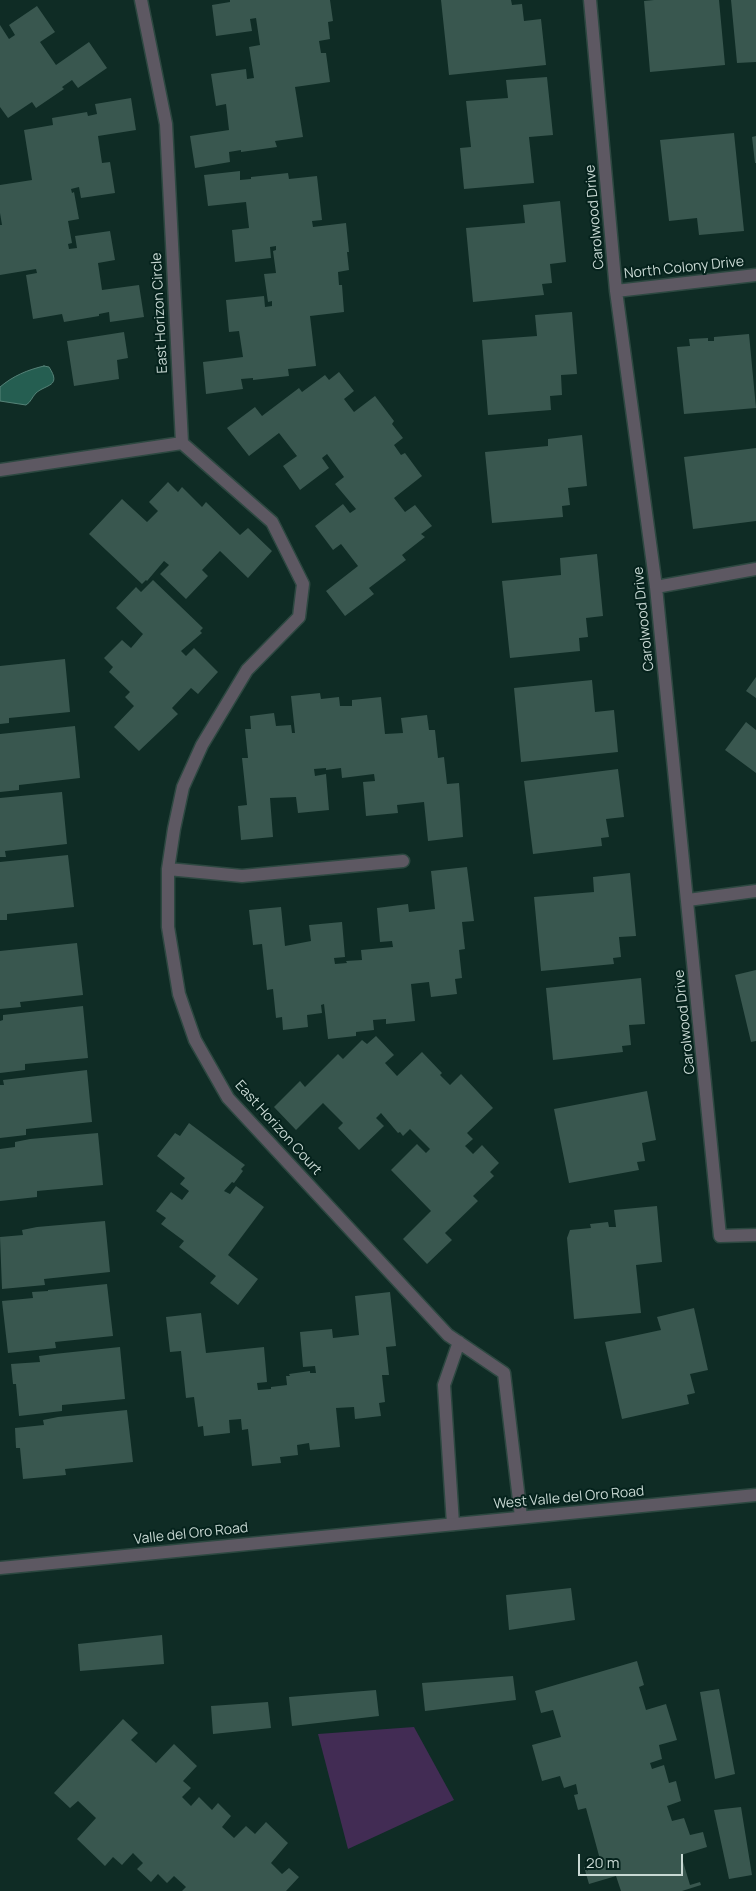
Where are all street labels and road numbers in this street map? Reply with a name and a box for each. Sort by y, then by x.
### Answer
street label: Carolwood Drive [582,164,608,270]
street label: East Horizon Circle [148,252,172,374]
street label: North Colony Drive [623,253,745,283]
street label: Carolwood Drive [630,566,658,672]
street label: Carolwood Drive [671,969,699,1075]
street label: East Horizon Court [231,1077,325,1179]
street label: West Valle del Oro Road [493,1483,645,1513]
street label: Valle del Oro Road [133,1520,249,1548]

